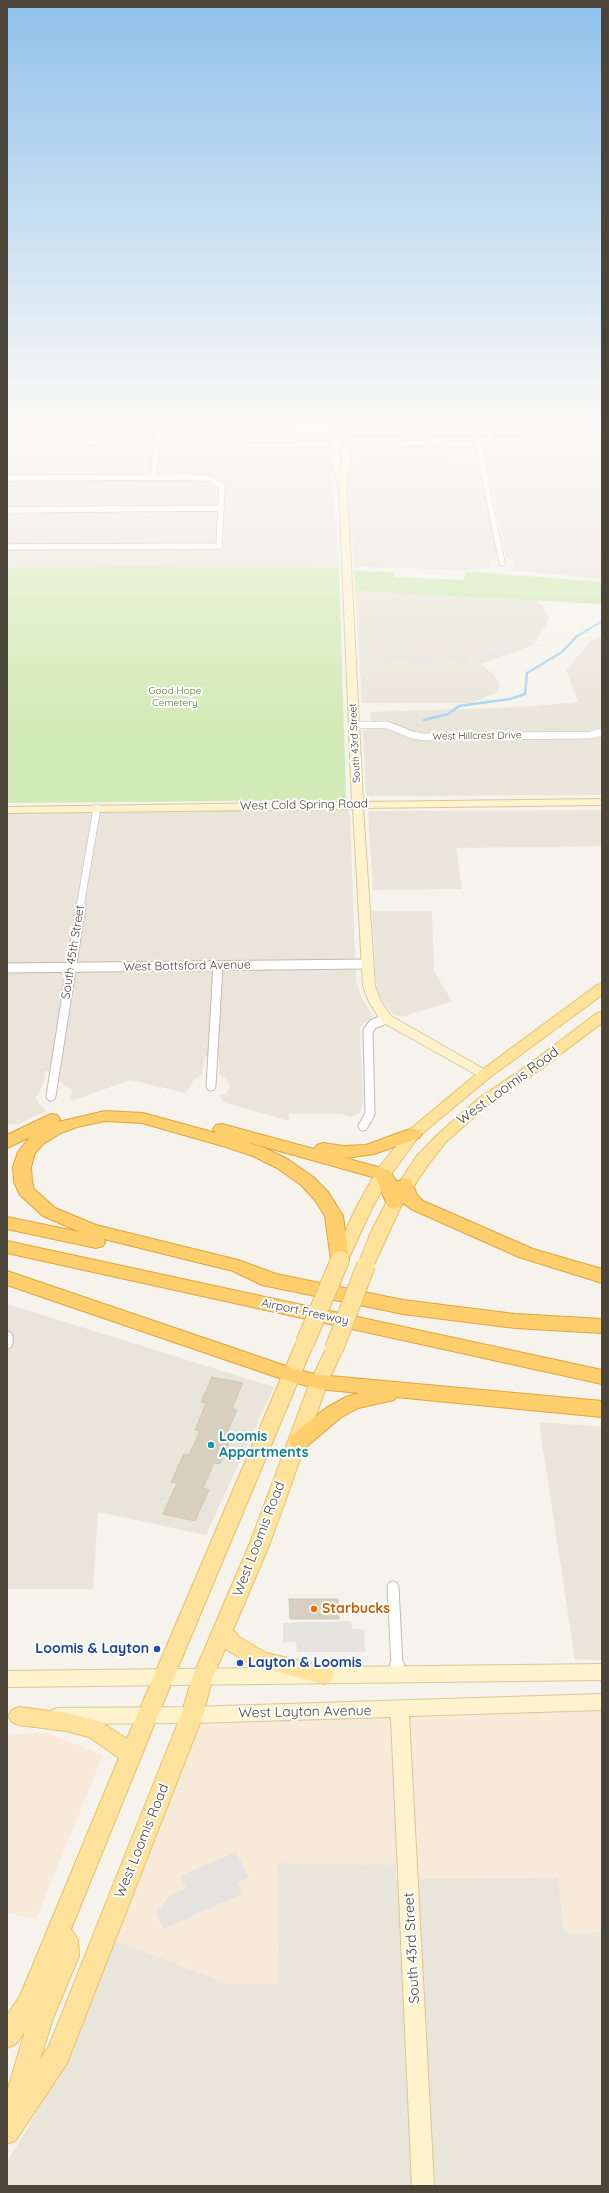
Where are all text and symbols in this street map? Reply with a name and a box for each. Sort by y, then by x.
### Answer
park label: Good Hope Cemetery [149,685,201,708]
street label: South 43rd Street [347,703,363,783]
street label: West Hillcrest Drive [432,729,522,743]
street label: West Cold Spring Road [240,797,368,813]
street label: South 45th Street [58,904,88,1000]
street label: West Bottsford Avenue [123,958,251,974]
street label: West Loomis Road [454,1043,562,1129]
street label: Airport Freeway [260,1296,350,1328]
place label: Loomis Appartments [219,1429,308,1462]
marker: Loomis Appartments [206,1440,216,1450]
street label: West Loomis Road [229,1479,289,1599]
place label: Starbucks [322,1601,390,1617]
marker: Starbucks [309,1604,319,1614]
place label: Loomis & Layton [35,1641,149,1657]
marker: Loomis & Layton [152,1644,162,1654]
place label: Layton & Loomis [248,1655,362,1671]
marker: Layton & Loomis [235,1658,245,1668]
street label: West Layton Avenue [238,1702,372,1722]
street label: West Loomis Road [111,1781,173,1901]
street label: South 43rd Street [401,1892,423,2004]

